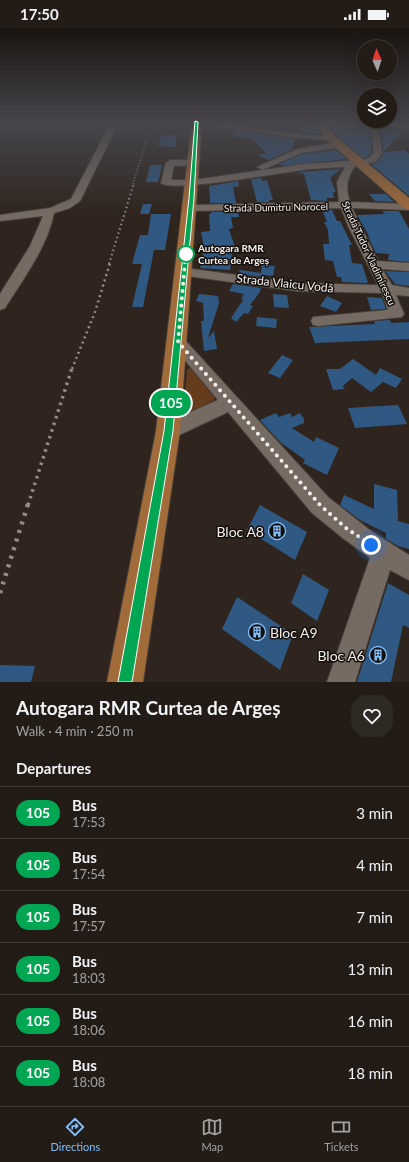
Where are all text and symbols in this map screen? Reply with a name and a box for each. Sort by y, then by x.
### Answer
text: 17:50 [20,5,59,23]
north arrow [357,40,397,80]
map controls [357,40,397,128]
button: layers [357,88,397,128]
street label: Strada Tudor Vladimirescu [340,199,398,307]
street label: Strada Dumitru Norocel [224,200,328,214]
place label: Autogara RMR Curtea de Argeș [197,242,270,266]
marker: Autogara RMR Curtea de Argeș [177,245,195,263]
street label: Strada Vlaicu Vodă [236,270,334,296]
line badge: 105 [148,390,194,416]
text: 105 [159,394,183,411]
building icon: Bloc A8 [267,521,287,541]
place label: Bloc A8 [216,523,264,540]
your location [361,535,381,555]
building icon: Bloc A9 [247,622,267,642]
place label: Bloc A9 [270,624,318,641]
building icon: Bloc A6 [368,645,388,665]
place label: Bloc A6 [317,647,365,664]
button: heart [351,695,393,737]
text: Autogara RMR Curtea de Argeș [16,696,281,719]
text: Walk · 4 min · 250 m [16,723,134,739]
text: Departures [16,759,91,777]
text: Bus [72,796,97,814]
text: 105 [26,804,50,821]
text: 3 min [356,804,393,822]
text: 17:53 [72,814,105,830]
text: Bus [72,848,97,866]
text: 105 [26,856,50,873]
text: 4 min [356,856,393,874]
text: 17:54 [72,866,105,882]
text: Bus [72,900,97,918]
text: 105 [26,908,50,925]
text: 7 min [356,908,393,926]
text: 17:57 [72,918,105,934]
text: Bus [72,952,97,970]
text: 105 [26,960,50,977]
text: 13 min [347,960,393,978]
text: 18:03 [72,970,105,986]
text: Bus [72,1004,97,1022]
text: 105 [26,1012,50,1029]
text: 16 min [347,1012,393,1030]
text: 18:06 [72,1022,105,1038]
text: Bus [72,1056,97,1074]
text: 105 [26,1064,50,1081]
text: 18 min [347,1064,393,1082]
text: 18:08 [72,1074,105,1090]
tab: Directions [51,1116,100,1153]
tab: Map [201,1116,223,1153]
tab: Tickets [324,1116,358,1153]

